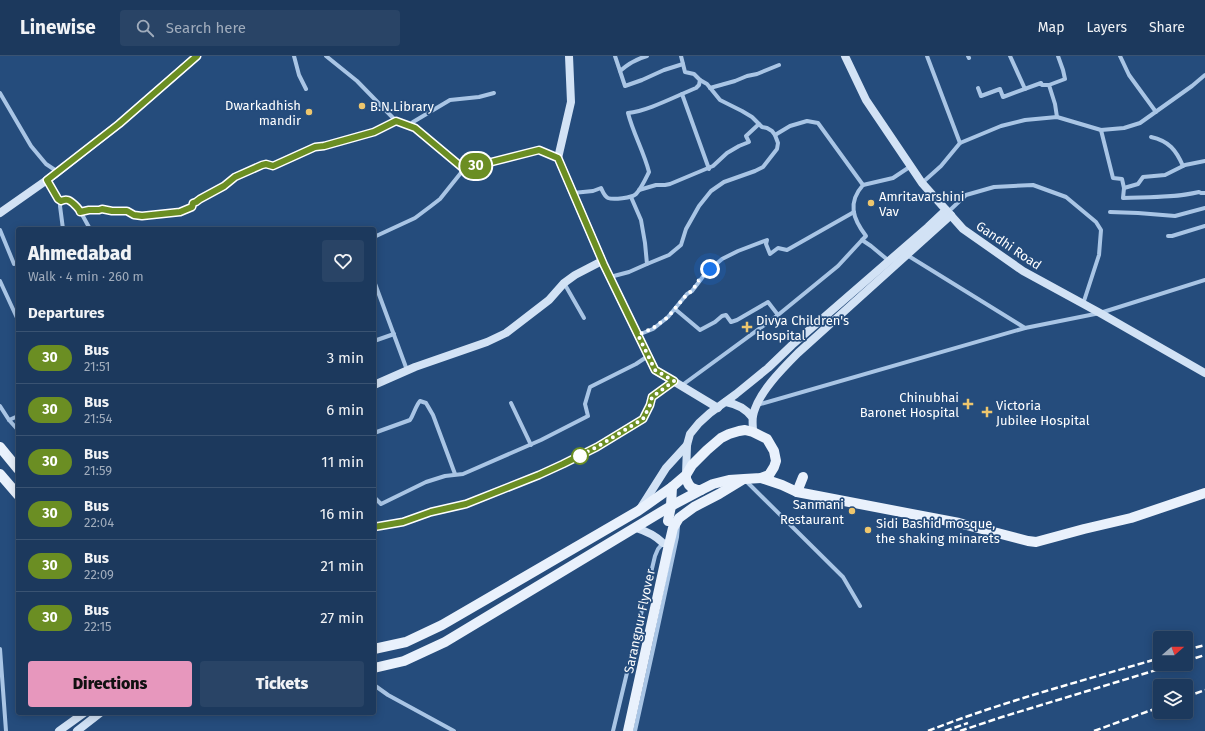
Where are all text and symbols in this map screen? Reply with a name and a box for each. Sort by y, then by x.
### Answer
search box [120,10,400,46]
text: Linewise [20,16,96,39]
icon: search [134,17,156,39]
text: Search here [166,19,246,37]
text: Map [1038,19,1064,36]
text: Layers [1086,19,1127,36]
text: Share [1149,19,1185,36]
place label: Dwarkadhish mandir [225,98,301,128]
place label: B.N.Library [370,99,435,114]
marker: B.N.Library [357,101,367,111]
marker: Dwarkadhish mandir [304,107,314,117]
line badge: 30 [458,153,494,179]
text: 30 [468,157,484,174]
place label: Amritavarshini Vav [879,189,964,219]
marker: Amritavarshini Vav [866,198,876,208]
street label: Gandhi Road [973,218,1044,273]
button: heart [322,240,364,282]
text: Ahmedabad [28,242,132,265]
your location [700,259,720,279]
text: Walk · 4 min · 260 m [28,269,144,284]
text: Departures [28,304,105,322]
place label: Divya Children's Hospital [756,313,849,343]
marker: Divya Children's Hospital [741,321,753,333]
text: Bus [84,341,109,359]
text: 30 [42,349,58,366]
text: 3 min [327,349,364,367]
text: 21:51 [84,359,110,374]
place label: Chinubhai Baronet Hospital [860,390,959,420]
text: Bus [84,393,109,411]
marker: Chinubhai Baronet Hospital [962,398,974,410]
place label: Victoria Jubilee Hospital [996,398,1090,428]
text: 30 [42,401,58,418]
text: 6 min [326,401,364,419]
marker: Victoria Jubilee Hospital [981,406,993,418]
text: 21:54 [84,411,112,426]
text: Bus [84,445,109,463]
unlabelled marker [571,447,589,465]
text: 30 [42,453,58,470]
text: 11 min [321,453,364,471]
text: 21:59 [84,463,112,478]
text: Bus [84,497,109,515]
place label: Sanmani Restaurant [780,497,844,527]
text: 30 [42,505,58,522]
text: 16 min [320,505,364,523]
marker: Sanmani Restaurant [847,506,857,516]
text: 22:04 [84,515,114,530]
place label: Sidi Bashid mosque, the shaking minarets [876,516,1000,546]
marker: Sidi Bashid mosque, the shaking minarets [863,525,873,535]
text: Bus [84,549,109,567]
text: 30 [42,557,58,574]
text: 21 min [321,557,364,575]
text: 22:09 [84,567,114,582]
street label: Sarangpur Flyover [621,568,658,675]
text: Bus [84,601,109,619]
text: 30 [42,609,58,626]
text: 27 min [320,609,364,627]
text: 22:15 [84,619,112,634]
north arrow [1153,631,1193,671]
map controls [1153,631,1193,719]
button: Directions [28,661,192,707]
button: Tickets [200,661,364,707]
button: layers [1153,679,1193,719]

